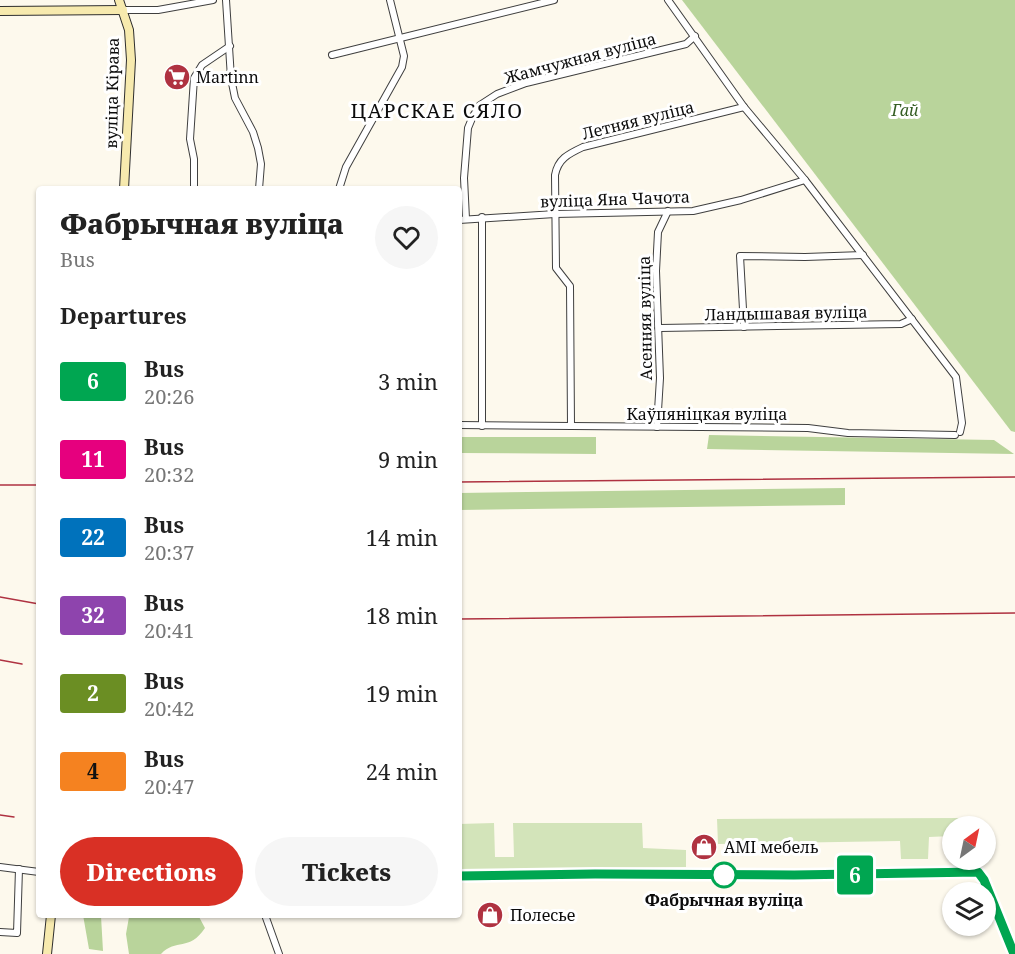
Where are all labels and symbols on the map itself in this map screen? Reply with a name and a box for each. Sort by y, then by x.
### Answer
street label: Жамчужная вуліца [501,27,658,89]
street label: вуліца Кірава [100,37,124,149]
supermarket icon: Martinn [162,62,192,92]
place label: Martinn [196,66,259,88]
street label: Летняя вуліца [580,95,696,145]
district label: ЦАРСКАЕ СЯЛО [350,97,524,124]
park label: Гай [890,99,919,121]
street label: вуліца Яна Чачота [540,185,690,213]
street label: Асенняя вуліца [633,256,657,380]
street label: Ландышавая вуліца [704,301,868,325]
street label: Каўпяніцкая вуліца [627,403,787,425]
north arrow [942,816,996,870]
shop icon: AMI мебель [689,832,719,862]
place label: AMI мебель [724,836,819,858]
line badge: 6 [836,856,874,894]
marker: Фабрычная вуліца [711,862,737,888]
place label: Фабрычная вуліца [645,889,803,911]
shop icon: Полесье [475,900,505,930]
place label: Полесье [510,904,575,926]

